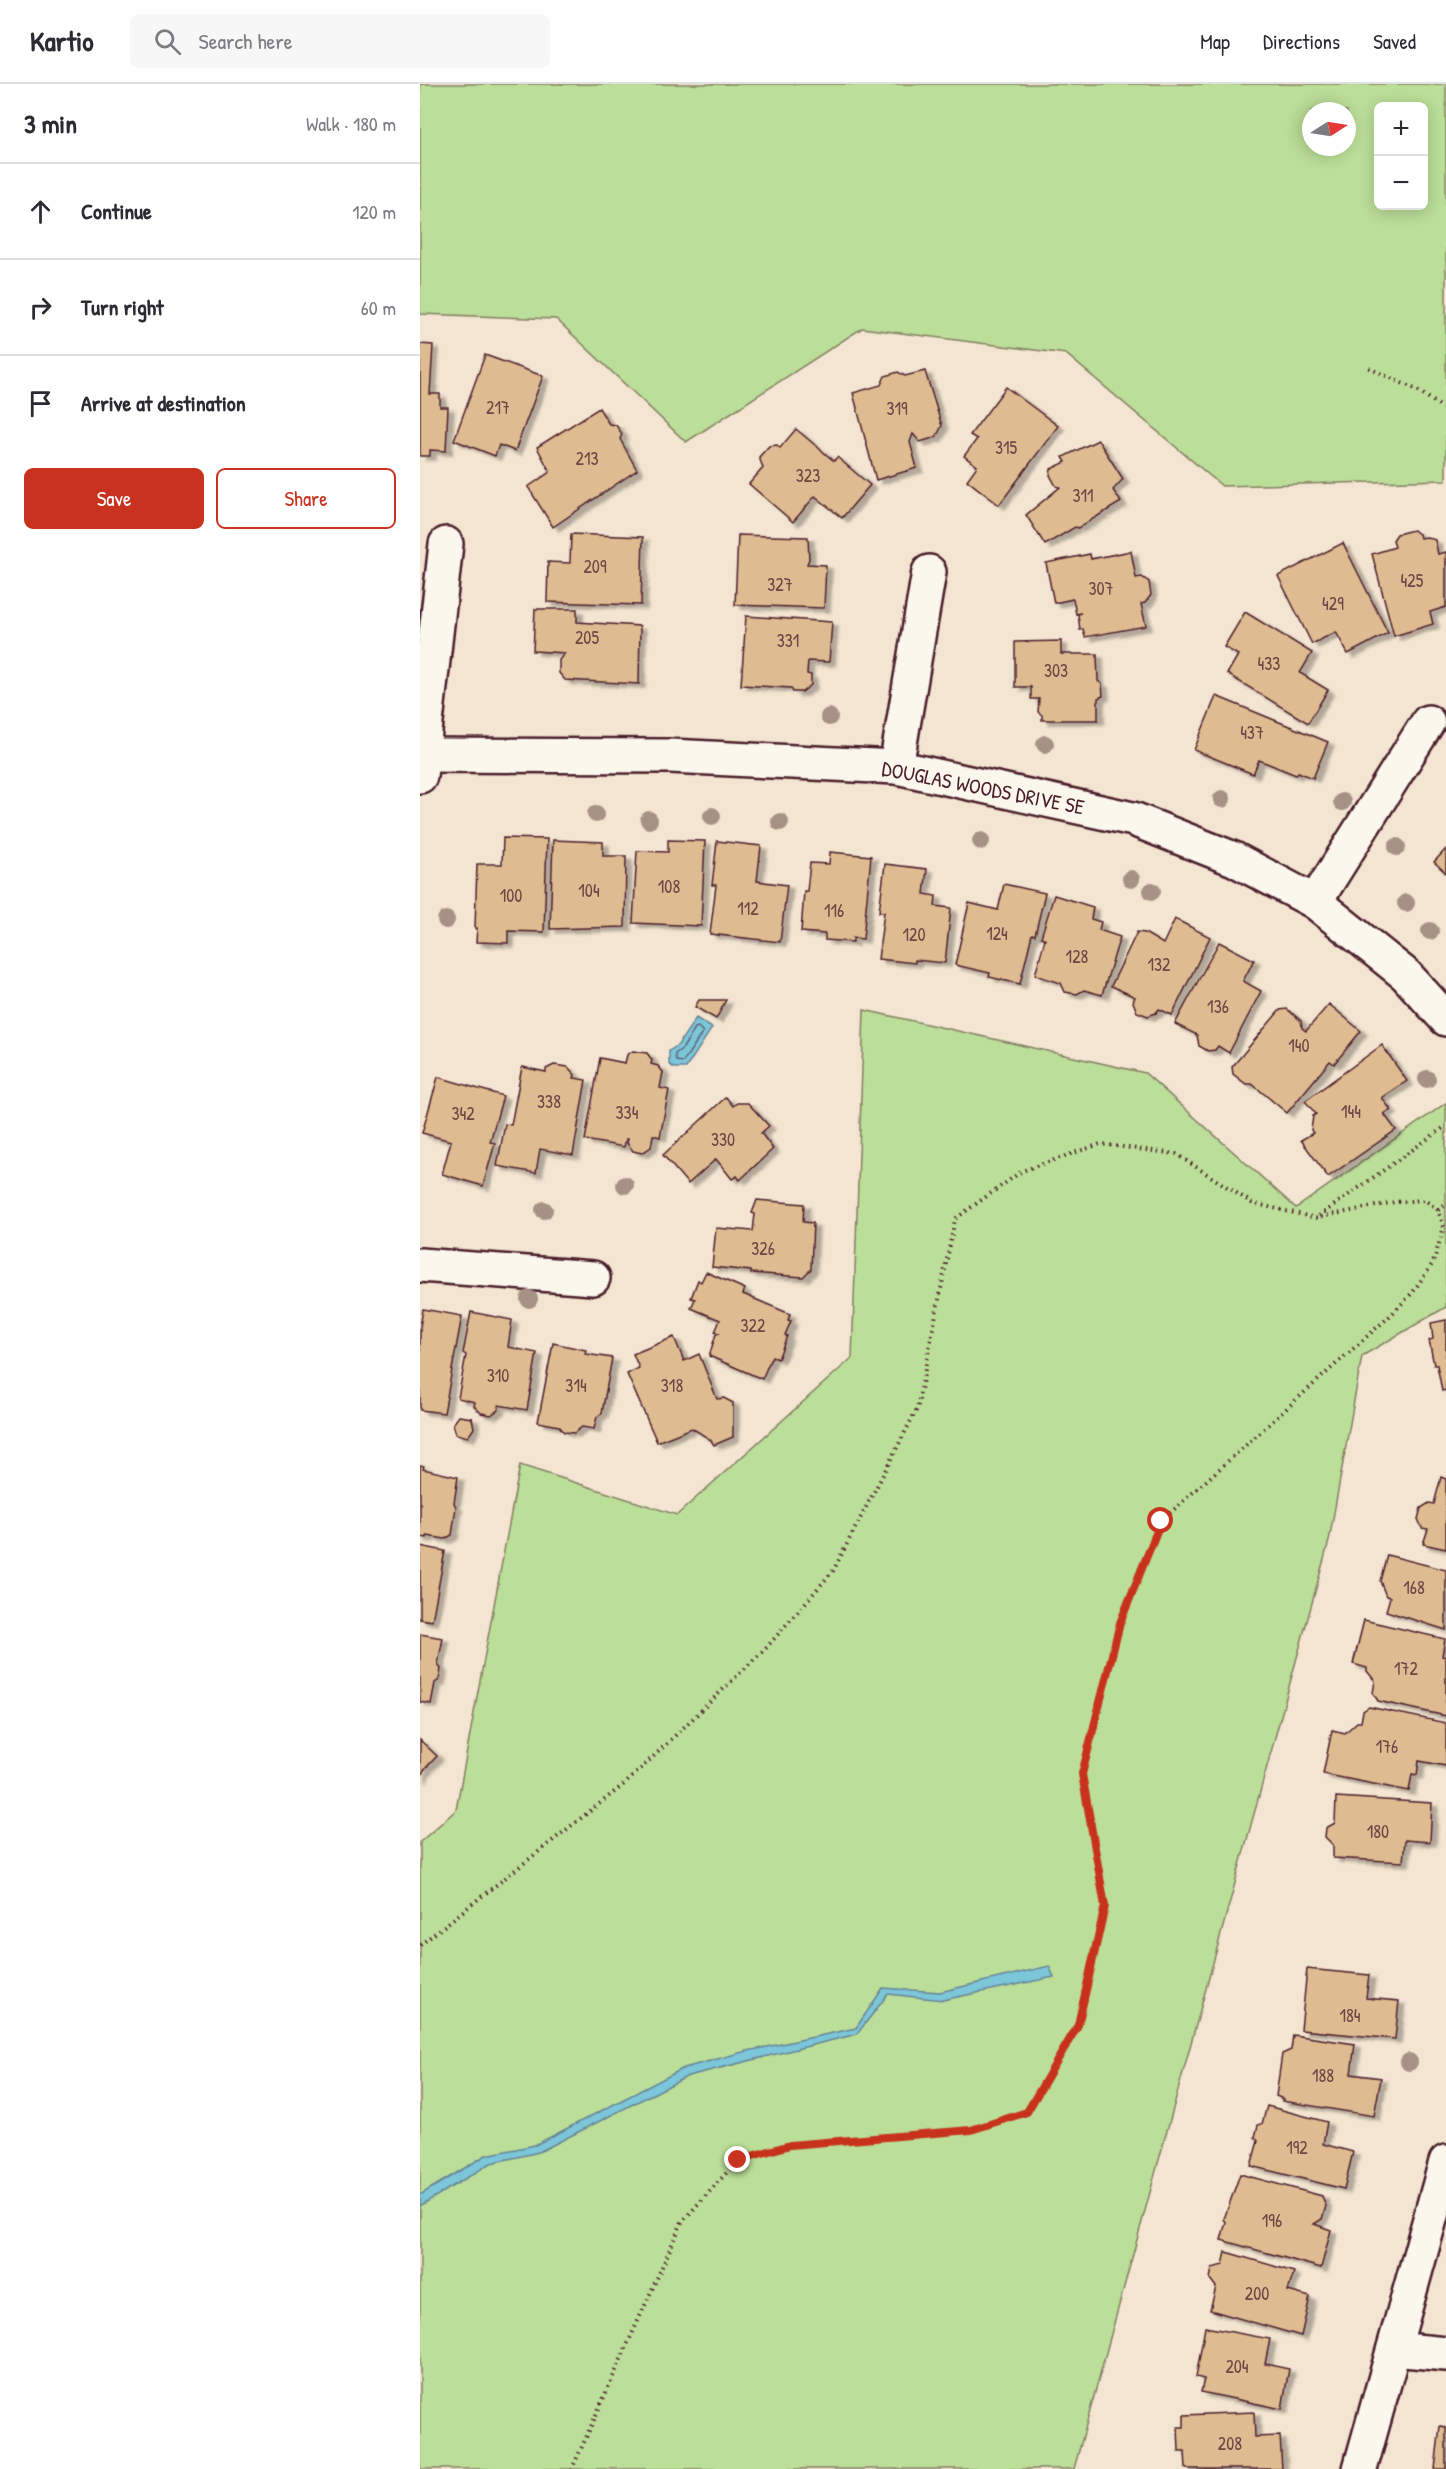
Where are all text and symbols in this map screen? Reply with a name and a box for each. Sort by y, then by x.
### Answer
search box [130,14,550,68]
text: Kartio [30,22,94,60]
icon: search [151,25,184,58]
text: Search here [199,26,293,56]
text: Map [1200,27,1230,56]
text: Directions [1263,27,1340,56]
text: Saved [1373,27,1416,56]
north arrow [1302,102,1356,156]
map controls [1374,102,1428,210]
button: + [1374,102,1428,156]
text: 3 min [24,106,77,141]
text: Walk · 180 m [306,110,396,137]
button: − [1374,156,1428,210]
icon: ahead [24,195,57,228]
text: Continue [81,196,152,226]
text: 120 m [352,198,396,225]
icon: right [24,291,57,324]
text: Turn right [81,292,164,322]
text: 60 m [361,294,396,321]
icon: arrive [24,387,57,420]
text: Arrive at destination [81,388,246,418]
house number: 217 [486,395,510,420]
house number: 319 [886,396,908,421]
house number: 315 [995,435,1017,460]
house number: 213 [575,446,599,471]
house number: 323 [796,463,820,488]
button: Save [24,468,204,529]
button: Share [216,468,396,529]
house number: 311 [1072,483,1094,508]
house number: 209 [583,554,607,579]
house number: 425 [1401,568,1424,593]
house number: 327 [767,572,793,597]
house number: 307 [1088,576,1114,601]
house number: 429 [1322,591,1344,616]
house number: 205 [575,625,599,650]
house number: 331 [777,628,799,653]
house number: 433 [1258,651,1280,676]
house number: 303 [1044,658,1068,683]
house number: 437 [1240,720,1264,745]
street label: DOUGLAS WOODS DRIVE SE [879,754,1087,821]
house number: 108 [658,874,680,899]
house number: 104 [578,878,600,903]
house number: 100 [500,883,522,908]
house number: 112 [737,896,759,921]
house number: 116 [824,898,844,923]
house number: 124 [986,921,1008,946]
house number: 120 [902,922,926,947]
house number: 128 [1066,944,1089,969]
house number: 132 [1147,952,1171,977]
house number: 136 [1207,994,1229,1019]
house number: 140 [1288,1033,1310,1058]
house number: 338 [537,1089,561,1114]
house number: 144 [1341,1099,1361,1124]
house number: 334 [616,1100,639,1125]
house number: 342 [451,1101,475,1126]
house number: 330 [711,1127,735,1152]
house number: 326 [751,1236,775,1261]
house number: 322 [741,1313,766,1338]
house number: 310 [487,1363,509,1388]
house number: 314 [565,1373,587,1398]
house number: 318 [661,1373,683,1398]
route start [1147,1507,1173,1533]
house number: 168 [1403,1575,1425,1600]
house number: 172 [1394,1656,1419,1681]
house number: 176 [1376,1734,1398,1759]
house number: 180 [1367,1819,1389,1844]
house number: 184 [1339,2003,1361,2028]
house number: 188 [1312,2063,1334,2088]
house number: 192 [1286,2135,1308,2160]
route end [724,2146,750,2172]
house number: 196 [1262,2208,1282,2233]
house number: 200 [1245,2281,1269,2306]
house number: 204 [1225,2354,1249,2379]
house number: 208 [1218,2431,1242,2456]

